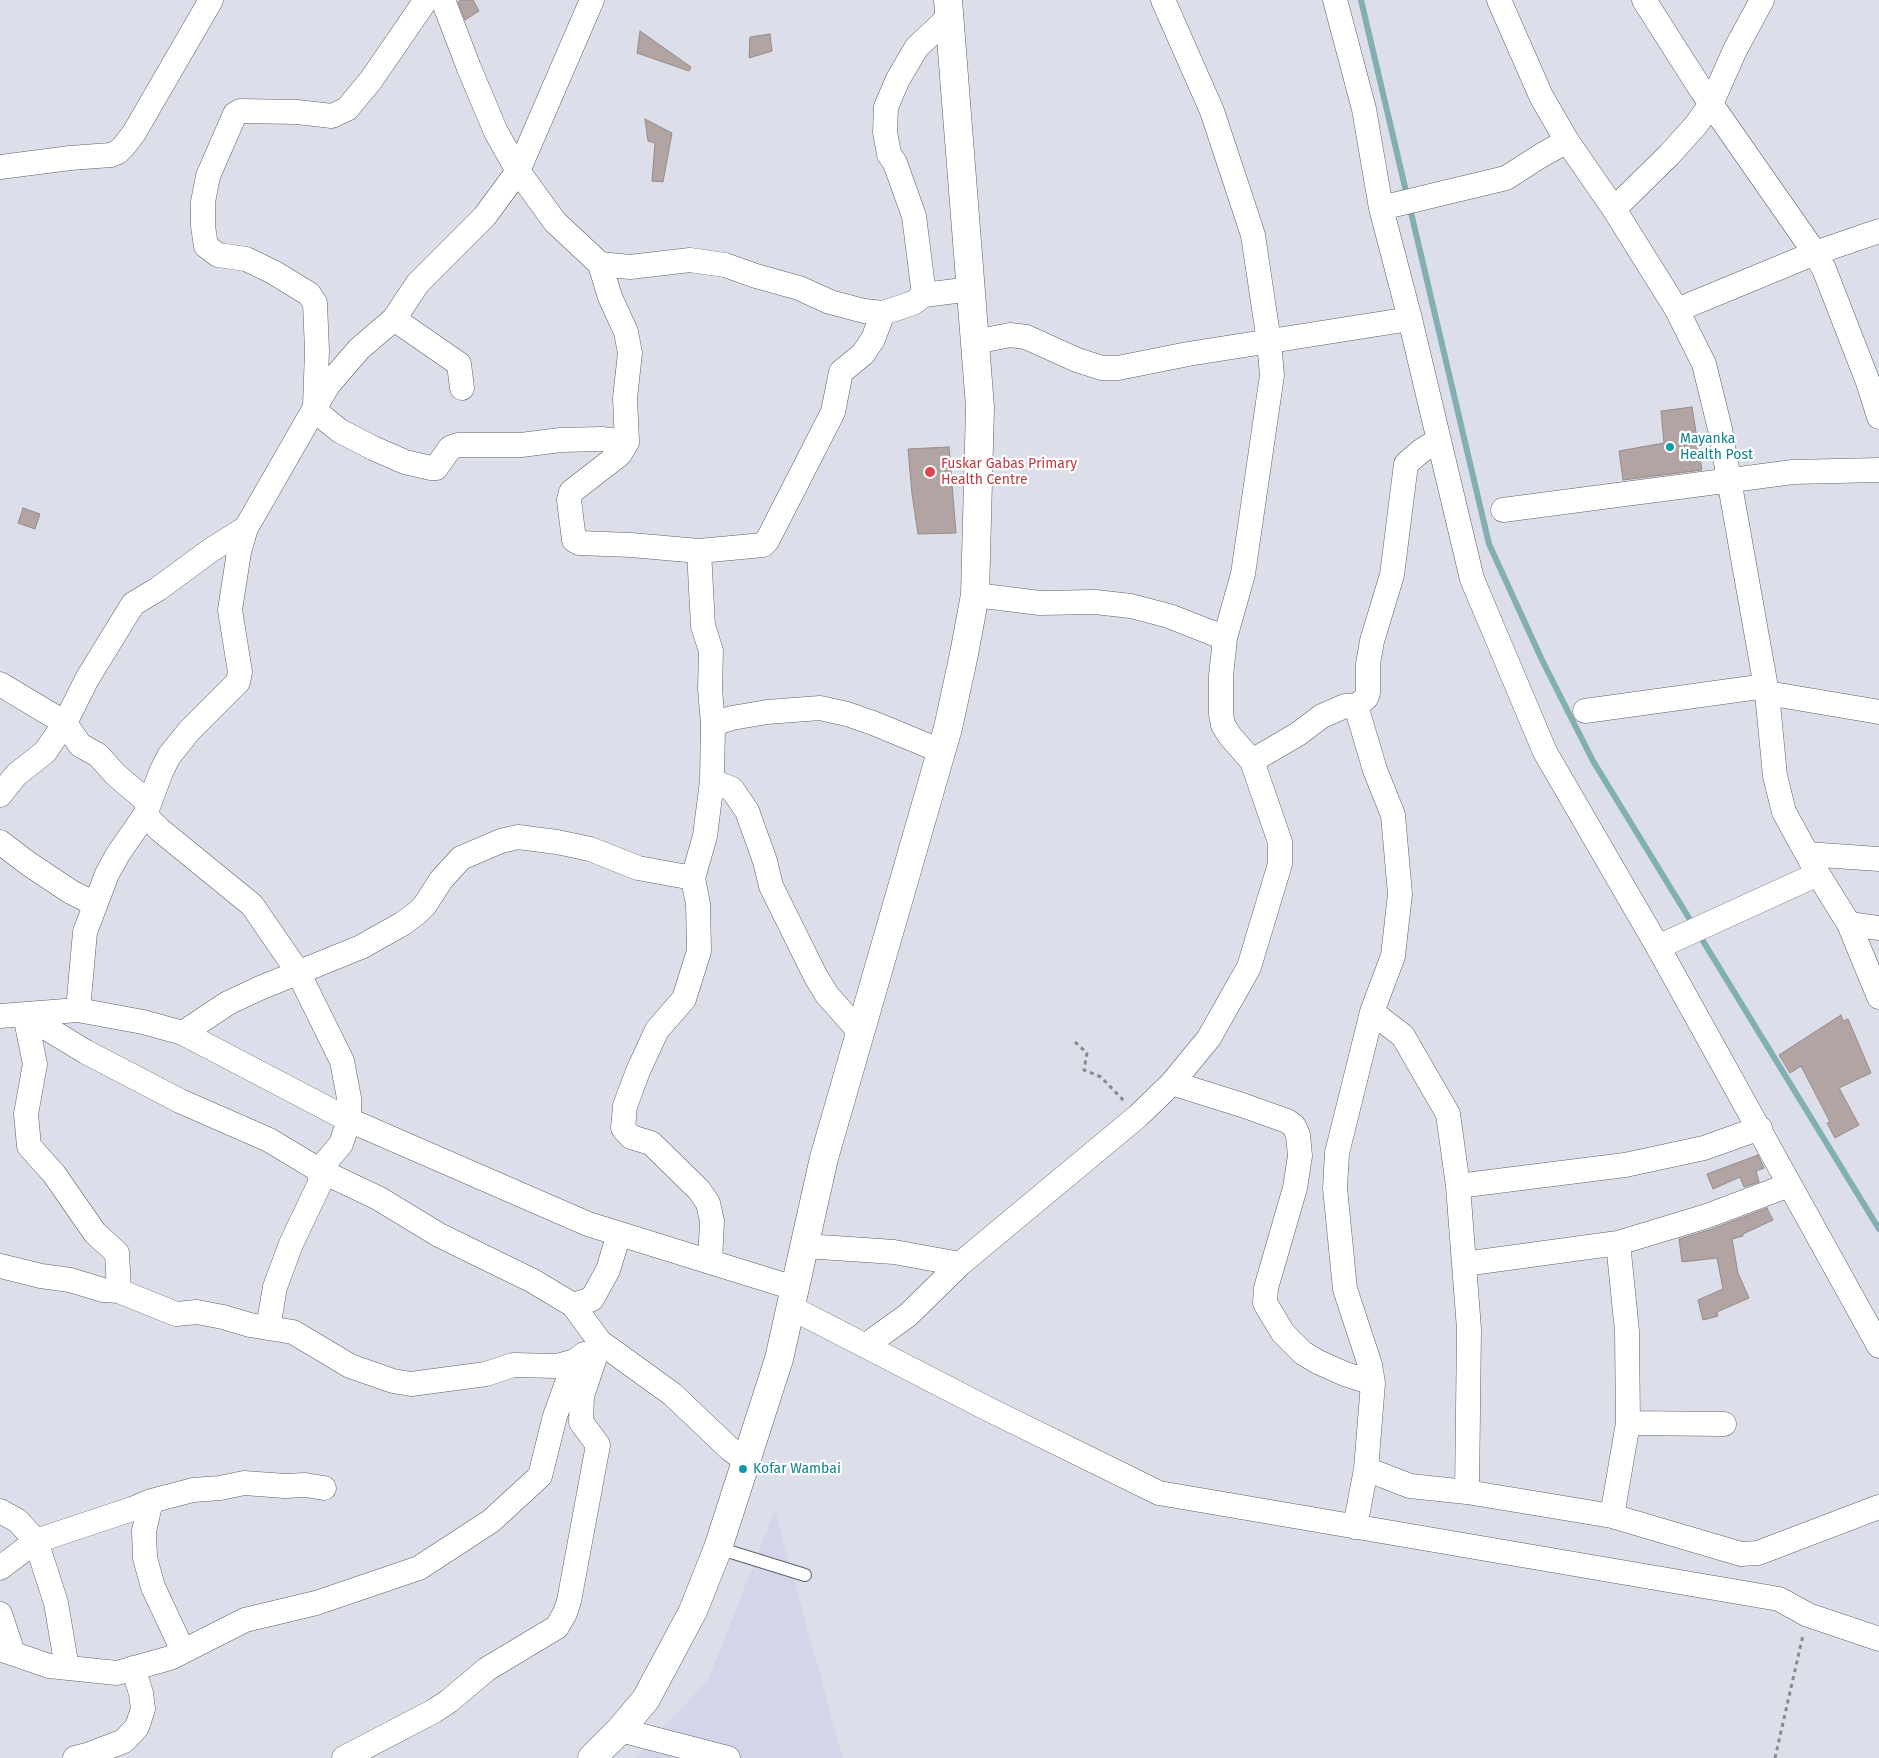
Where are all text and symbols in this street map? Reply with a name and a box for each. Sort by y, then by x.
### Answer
place label: Mayanka Health Post [1680,431,1753,464]
marker: Mayanka Health Post [1664,441,1676,453]
place label: Fuskar Gabas Primary Health Centre [941,456,1077,488]
marker: Fuskar Gabas Primary Health Centre [923,465,937,479]
place label: Kofar Wambai [753,1461,841,1477]
marker: Kofar Wambai [737,1463,749,1475]

